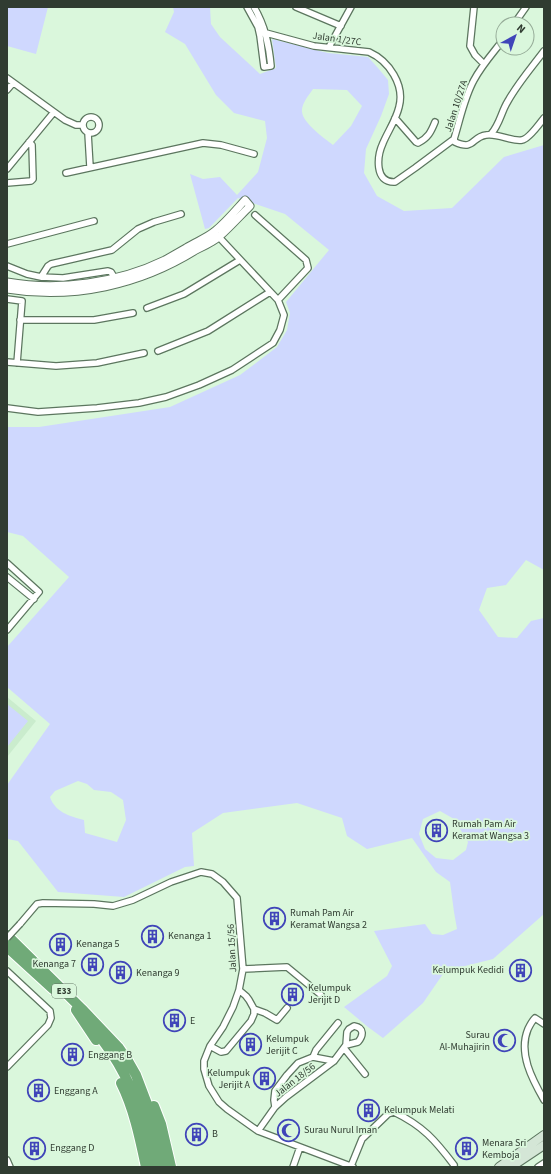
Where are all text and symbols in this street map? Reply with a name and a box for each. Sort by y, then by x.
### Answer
north arrow [495,16,535,56]
text: N [513,21,529,37]
street label: Jalan 1/27C [312,29,363,49]
street label: Jalan 10/27A [441,78,471,134]
building icon: Rumah Pam Air Keramat Wangsa 3 [423,817,449,843]
place label: Rumah Pam Air Keramat Wangsa 3 [452,817,529,843]
building icon: Rumah Pam Air Keramat Wangsa 2 [261,906,287,932]
place label: Rumah Pam Air Keramat Wangsa 2 [290,906,367,932]
building icon: Kenanga 1 [140,923,166,949]
street label: Jalan 15/56 [224,924,240,972]
place label: Kenanga 1 [168,929,212,943]
building icon: Kenanga 5 [48,931,74,957]
place label: Kenanga 5 [76,937,120,951]
building icon: Kenanga 7 [79,951,105,977]
place label: Kenanga 7 [32,957,76,971]
building icon: Kelumpuk Kedidi [507,957,533,983]
building icon: Kenanga 9 [108,960,134,986]
place label: Kelumpuk Kedidi [432,963,504,977]
place label: Kenanga 9 [136,966,180,980]
building icon: Kelumpuk Jerijit D [280,981,306,1007]
place label: Kelumpuk Jerijit D [308,981,351,1007]
road number: E33 [52,984,76,998]
building icon: E [161,1008,187,1034]
place label: E [190,1014,195,1028]
place label: Surau Al-Muhajirin [439,1028,490,1054]
mosque icon: Surau Al-Muhajirin [492,1028,518,1054]
building icon: Kelumpuk Jerijit C [238,1032,264,1058]
place label: Kelumpuk Jerijit C [266,1032,309,1058]
building icon: Enggang B [59,1042,85,1068]
place label: Enggang B [88,1048,132,1062]
street label: Jalan 18/56 [272,1060,318,1100]
place label: Kelumpuk Jerijit A [207,1066,251,1092]
building icon: Kelumpuk Jerijit A [252,1066,278,1092]
building icon: Enggang A [25,1078,51,1104]
place label: Enggang A [54,1084,98,1098]
building icon: Kelumpuk Melati [356,1097,382,1123]
place label: Kelumpuk Melati [384,1103,454,1117]
mosque icon: Surau Nurul Iman [275,1117,301,1143]
building icon: B [184,1121,210,1147]
place label: Surau Nurul Iman [304,1123,377,1137]
place label: B [212,1127,218,1141]
building icon: Enggang D [22,1135,48,1161]
building icon: Menara Sri Kemboja [453,1136,479,1162]
place label: Menara Sri Kemboja [482,1136,526,1162]
place label: Enggang D [50,1141,94,1155]

